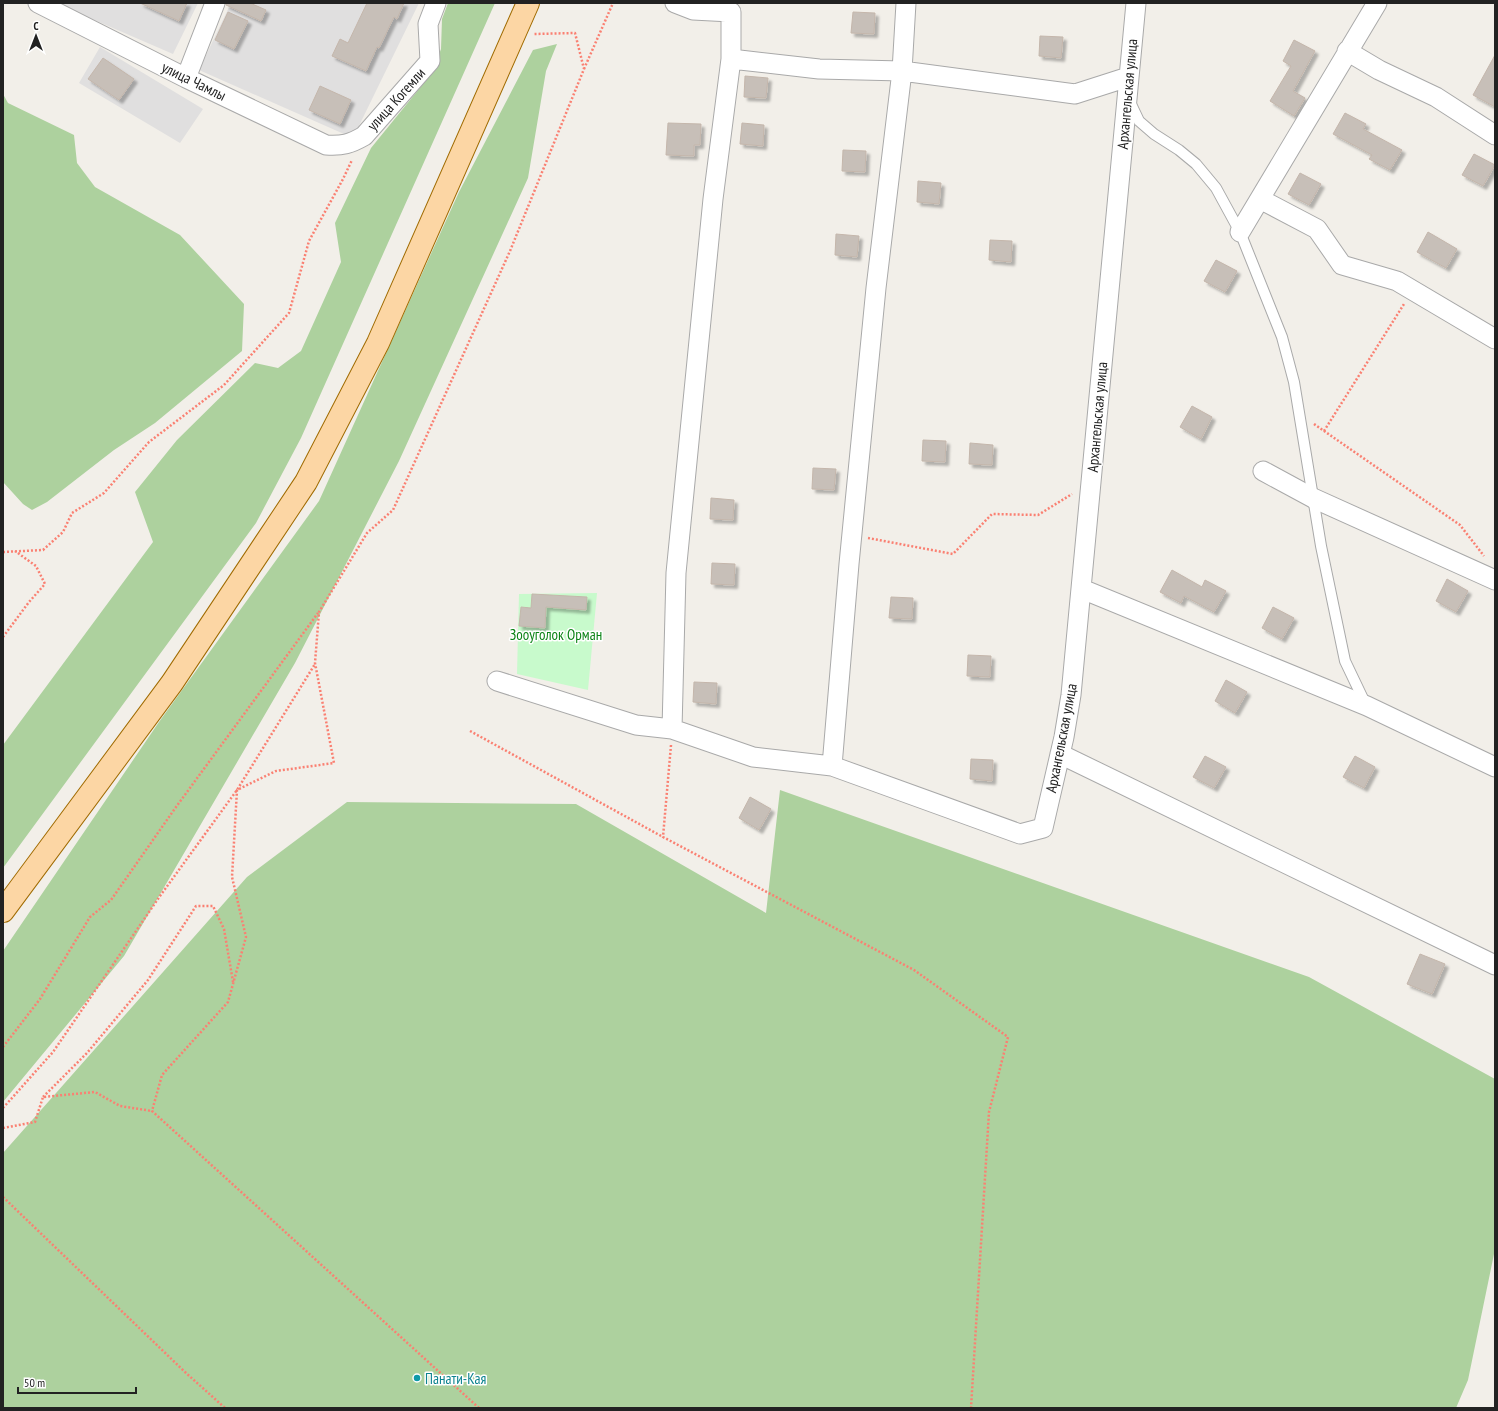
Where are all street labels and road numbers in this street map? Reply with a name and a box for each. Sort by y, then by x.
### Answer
street label: Архангельская улица [1113,38,1141,150]
street label: улица Чамлы [159,57,229,105]
street label: улица Когемли [363,64,429,134]
street label: Архангельская улица [1083,361,1111,473]
street label: Архангельская улица [1041,682,1081,794]

